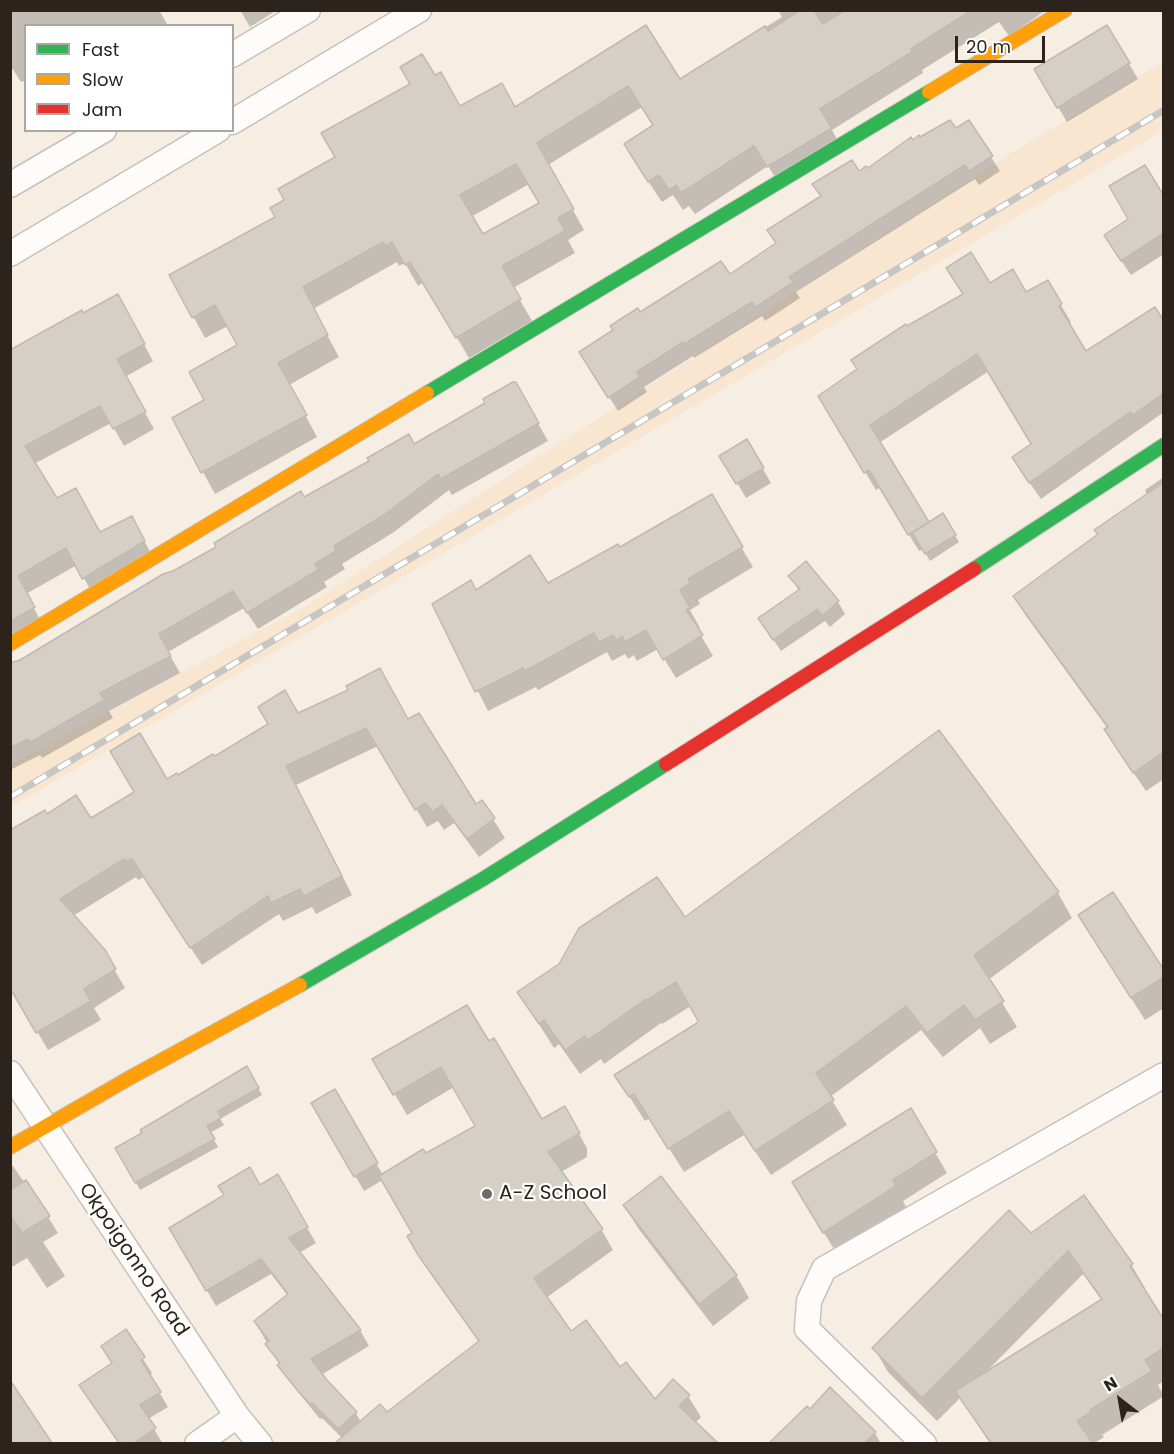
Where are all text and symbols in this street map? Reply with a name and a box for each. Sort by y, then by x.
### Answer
legend [24,24,234,132]
scale bar [958,24,1048,62]
text: 20 m [966,34,1011,59]
text: Fast [82,37,119,62]
text: Slow [82,67,123,92]
text: Jam [82,97,122,122]
street label: Okpoigonno Road [73,1179,193,1341]
place label: A-Z School [499,1182,607,1206]
marker: A-Z School [480,1187,494,1201]
north arrow [1090,1370,1150,1430]
text: N [1099,1371,1122,1397]

